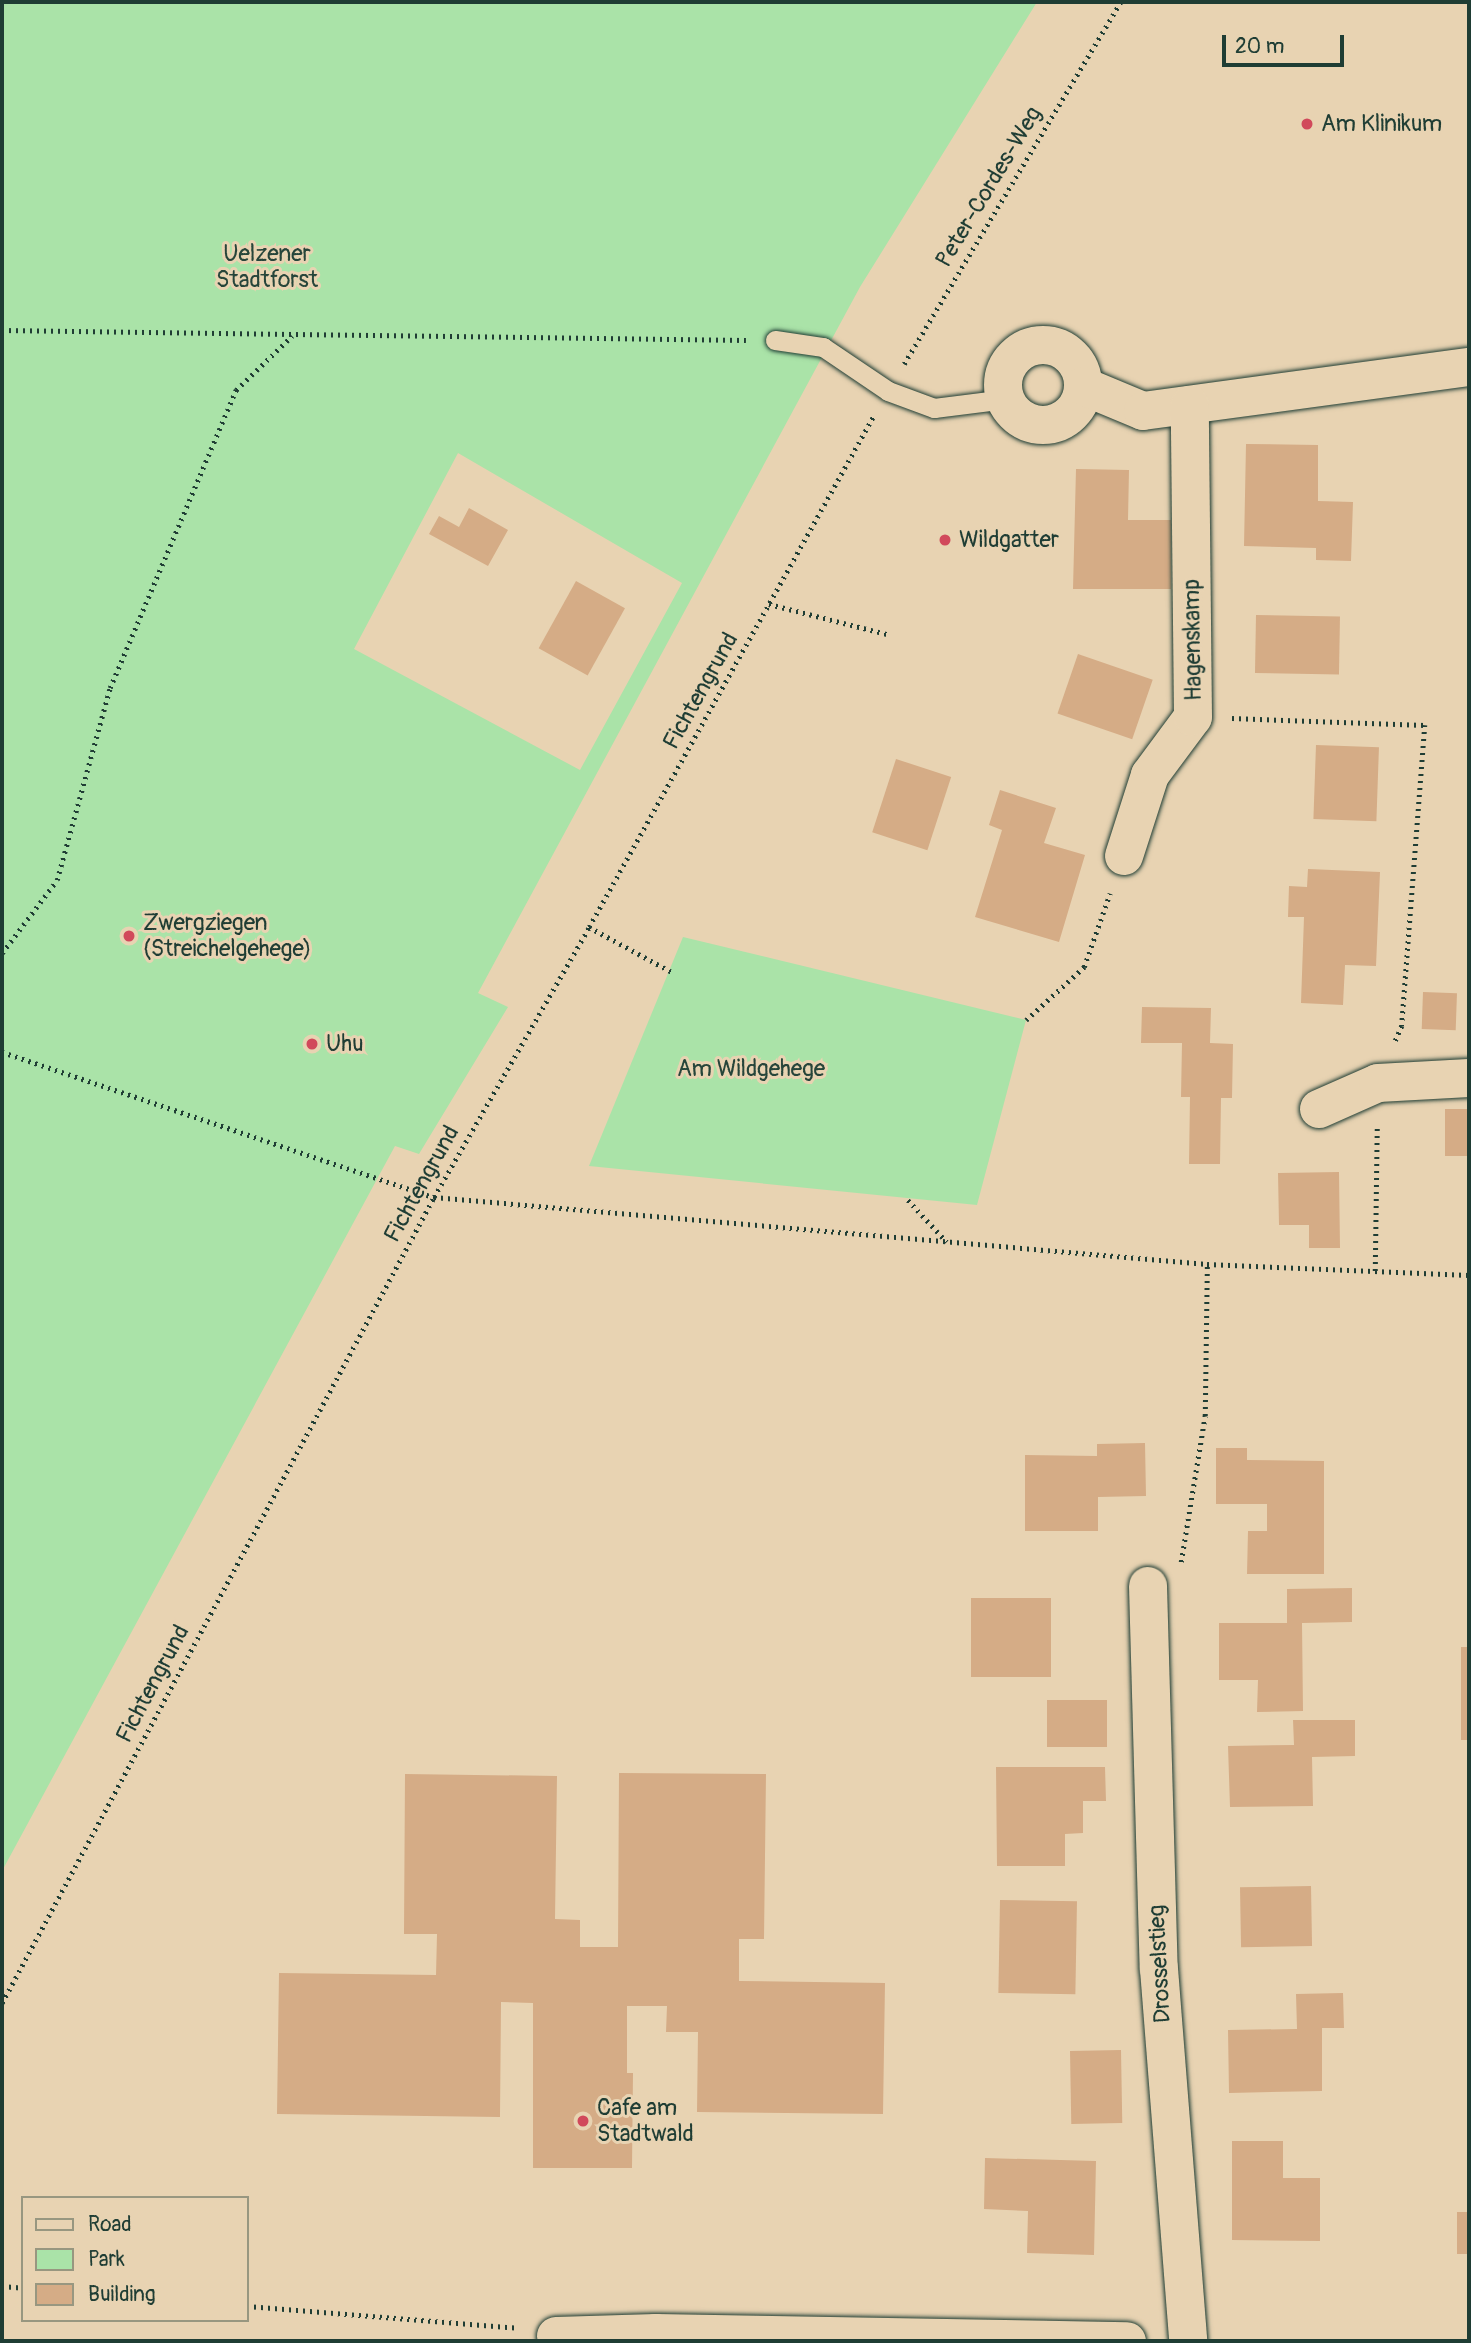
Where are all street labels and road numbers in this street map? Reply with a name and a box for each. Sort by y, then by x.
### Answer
street label: Peter-Cordes-Weg [930,102,1048,272]
street label: Hagenskamp [1178,579,1208,701]
street label: Fichtengrund [658,628,744,754]
street label: Fichtengrund [379,1121,465,1247]
street label: Fichtengrund [110,1620,196,1748]
street label: Drosselstieg [1143,1904,1177,2024]

